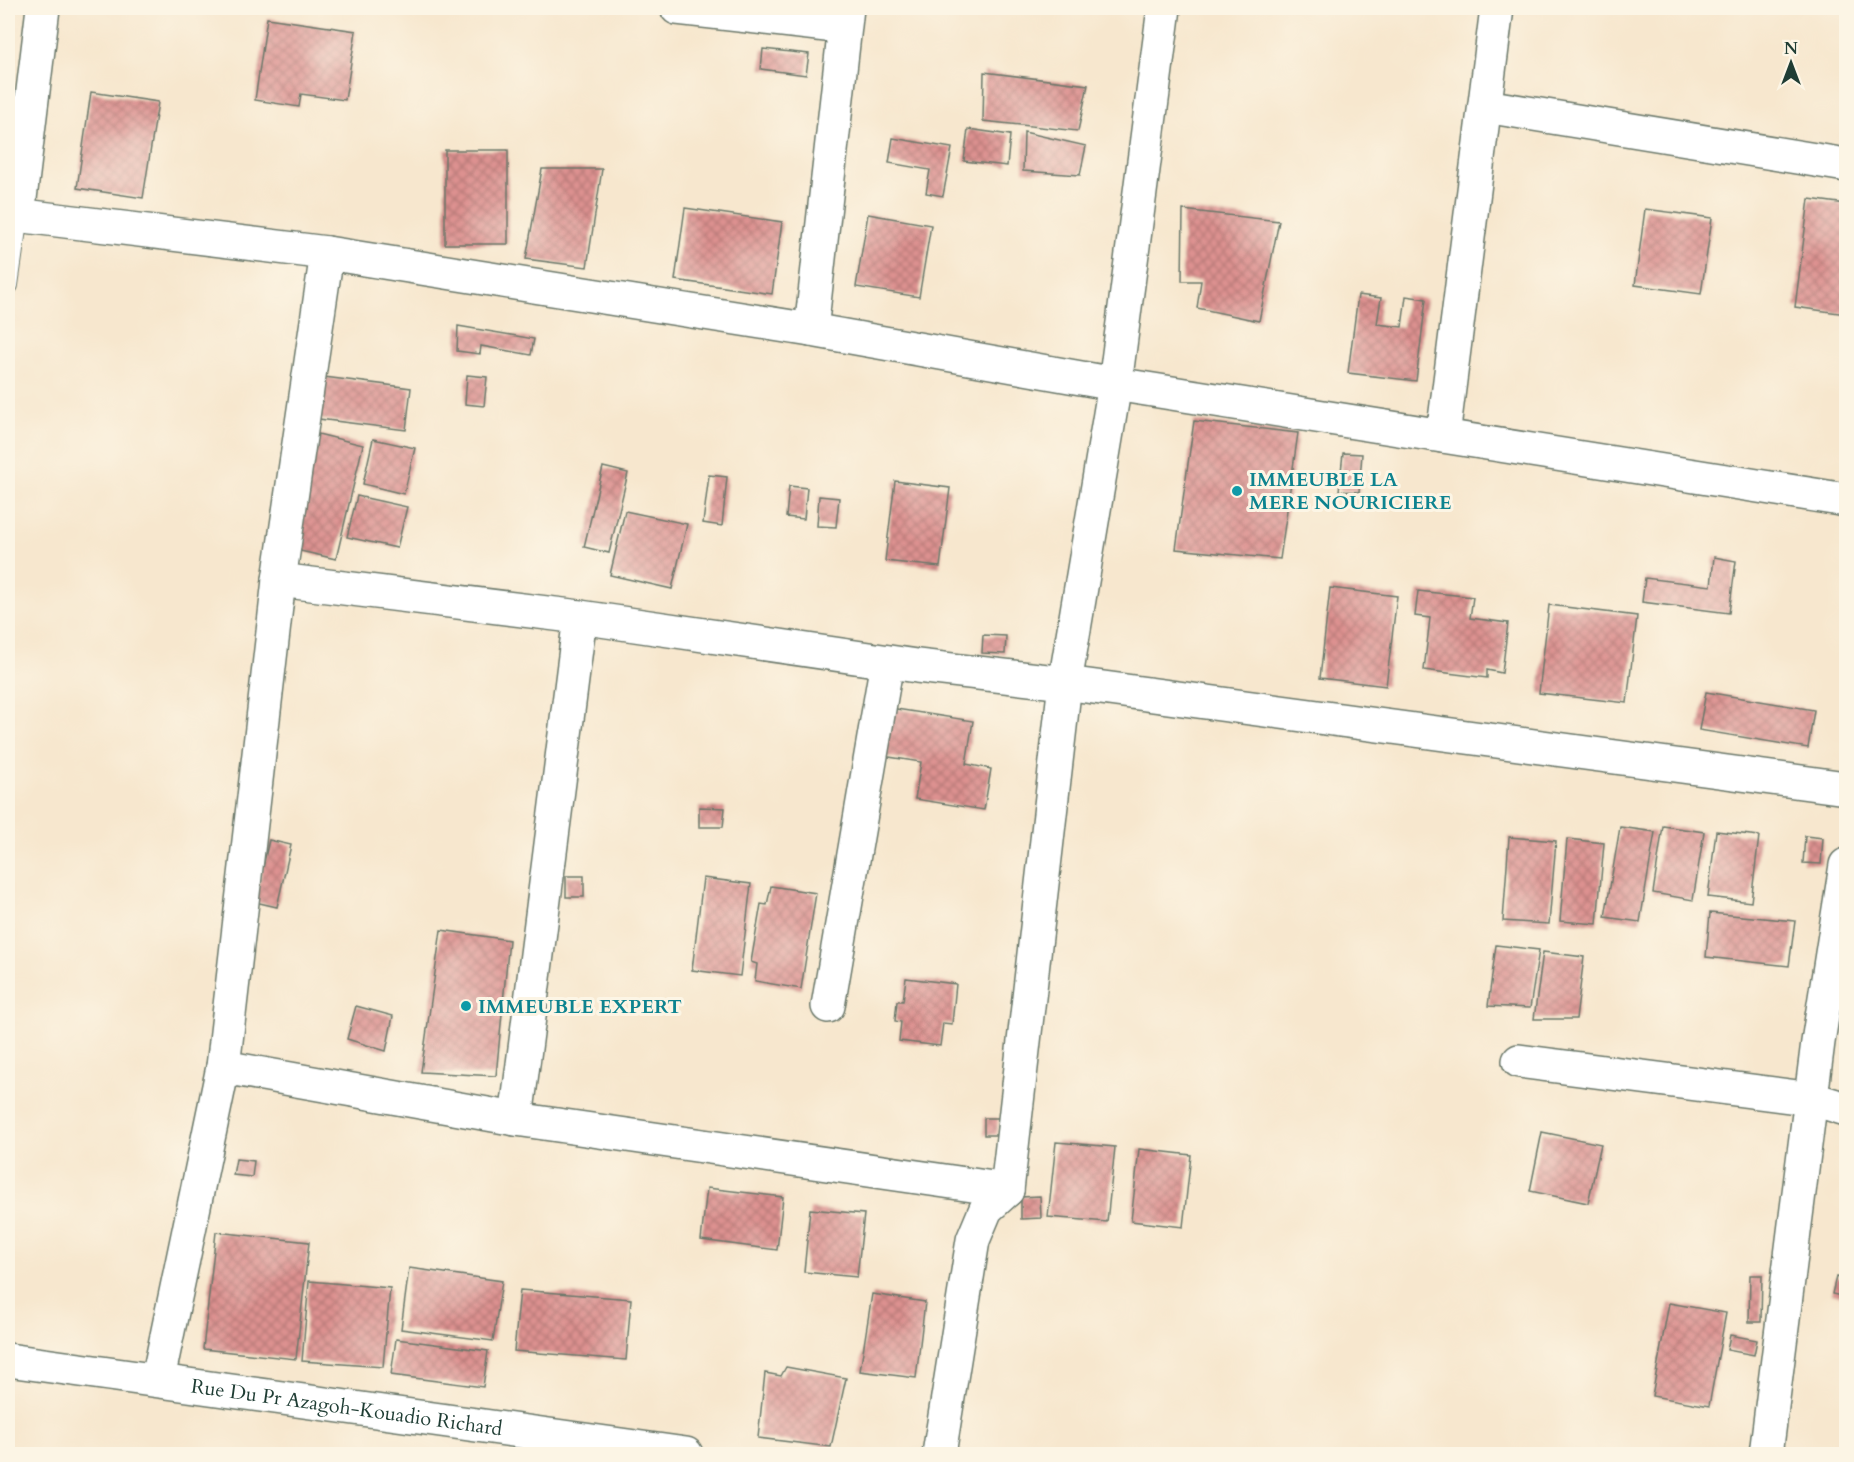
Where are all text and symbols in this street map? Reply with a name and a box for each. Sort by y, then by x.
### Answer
north arrow [1761,33,1821,93]
text: N [1784,38,1798,60]
place label: IMMEUBLE LA MERE NOURICIERE [1249,466,1452,516]
marker: IMMEUBLE LA MERE NOURICIERE [1230,484,1244,498]
place label: IMMEUBLE EXPERT [478,993,682,1020]
marker: IMMEUBLE EXPERT [459,999,473,1013]
street label: Rue Du Pr Azagoh-Kouadio Richard [189,1372,505,1442]

